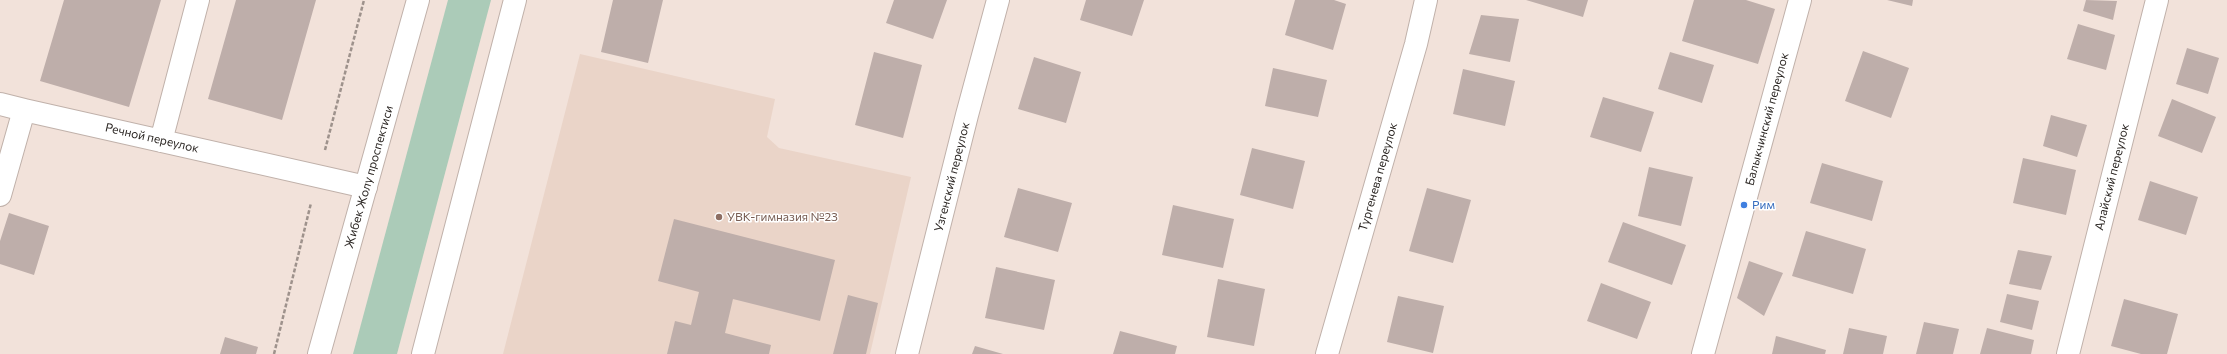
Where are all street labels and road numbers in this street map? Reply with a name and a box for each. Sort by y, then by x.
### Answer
street label: Балыкчинский переулок [1742,50,1791,187]
street label: Жибек Жолу проспектиси [341,104,395,250]
street label: Речной переулок [104,119,201,155]
street label: Узгенский переулок [931,120,972,233]
street label: Тургенева переулок [1355,120,1399,233]
street label: Алайский переулок [2091,121,2131,232]

